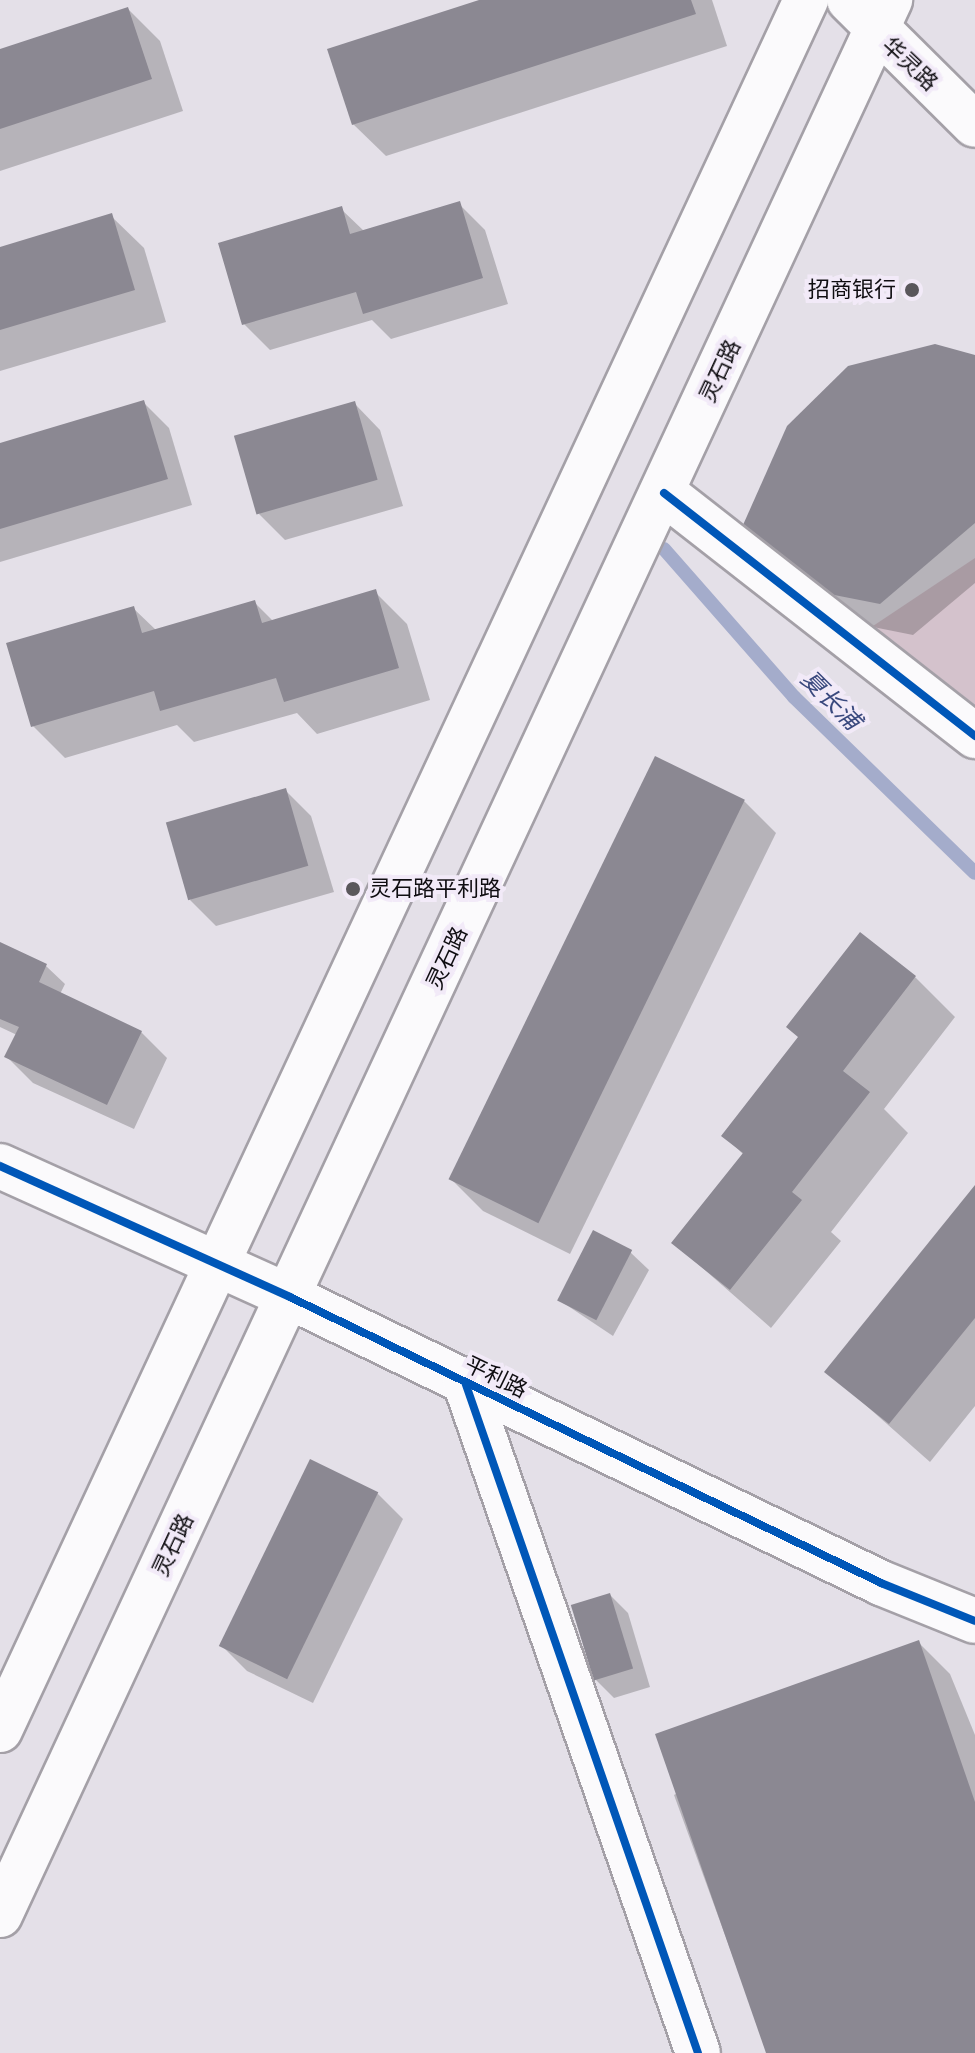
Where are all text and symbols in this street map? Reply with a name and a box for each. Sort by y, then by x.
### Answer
street label: 华灵路 [877,32,943,96]
place label: 招商银行 [808,277,896,303]
marker: 招商银行 [903,281,921,299]
street label: 灵石路 [694,336,746,406]
water label: 夏长浦 [795,664,867,736]
place label: 灵石路平利路 [369,876,501,902]
marker: 灵石路平利路 [344,880,362,898]
street label: 灵石路 [421,923,473,993]
street label: 平利路 [461,1351,531,1403]
street label: 灵石路 [147,1510,199,1580]

